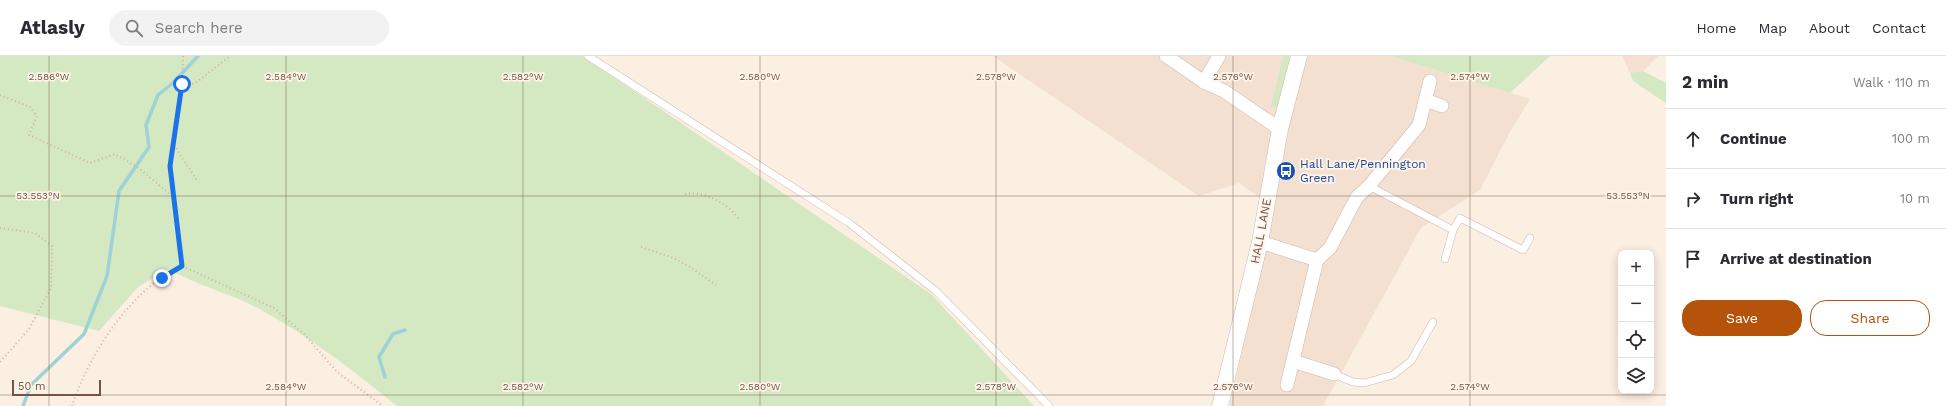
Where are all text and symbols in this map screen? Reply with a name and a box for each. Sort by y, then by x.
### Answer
search box [109,10,389,46]
text: Atlasly [20,16,85,39]
icon: search [123,17,145,39]
text: Search here [155,19,243,37]
text: Home [1696,20,1736,36]
text: Map [1758,20,1787,36]
text: About [1809,20,1850,36]
text: Contact [1872,20,1926,36]
text: 2.586°W [29,71,70,82]
text: 2.584°W [266,71,307,82]
text: 2.582°W [503,71,544,82]
text: 2.580°W [740,71,781,82]
text: 2.578°W [976,71,1016,82]
text: 2.576°W [1213,71,1253,82]
text: 2.574°W [1450,71,1490,82]
text: 2 min [1682,72,1728,92]
route start [173,75,191,93]
text: Walk · 110 m [1853,75,1930,90]
icon: ahead [1682,128,1704,150]
text: Continue [1720,130,1787,148]
text: 100 m [1892,131,1930,146]
place label: Hall Lane/Pennington Green [1300,157,1426,185]
bus stop icon: Hall Lane/Pennington Green [1275,160,1297,182]
icon: right [1682,188,1704,210]
text: 53.553°N [16,190,60,201]
text: 53.553°N [1606,190,1650,201]
text: Turn right [1720,190,1793,208]
text: 10 m [1900,191,1930,206]
street label: HALL LANE [1248,197,1274,265]
icon: arrive [1682,248,1704,270]
map controls [1618,250,1654,394]
button: + [1618,250,1654,286]
text: Arrive at destination [1720,250,1872,268]
route end [153,269,171,287]
button: − [1618,286,1654,322]
button: Save [1682,300,1802,336]
button: Share [1810,300,1930,336]
button: locate [1618,322,1654,358]
button: layers [1618,358,1654,394]
scale bar [12,378,101,397]
text: 50 m [18,380,45,393]
text: 2.584°W [266,381,307,392]
text: 2.582°W [503,381,544,392]
text: 2.580°W [740,381,781,392]
text: 2.578°W [976,381,1016,392]
text: 2.576°W [1213,381,1253,392]
text: 2.574°W [1450,381,1490,392]

